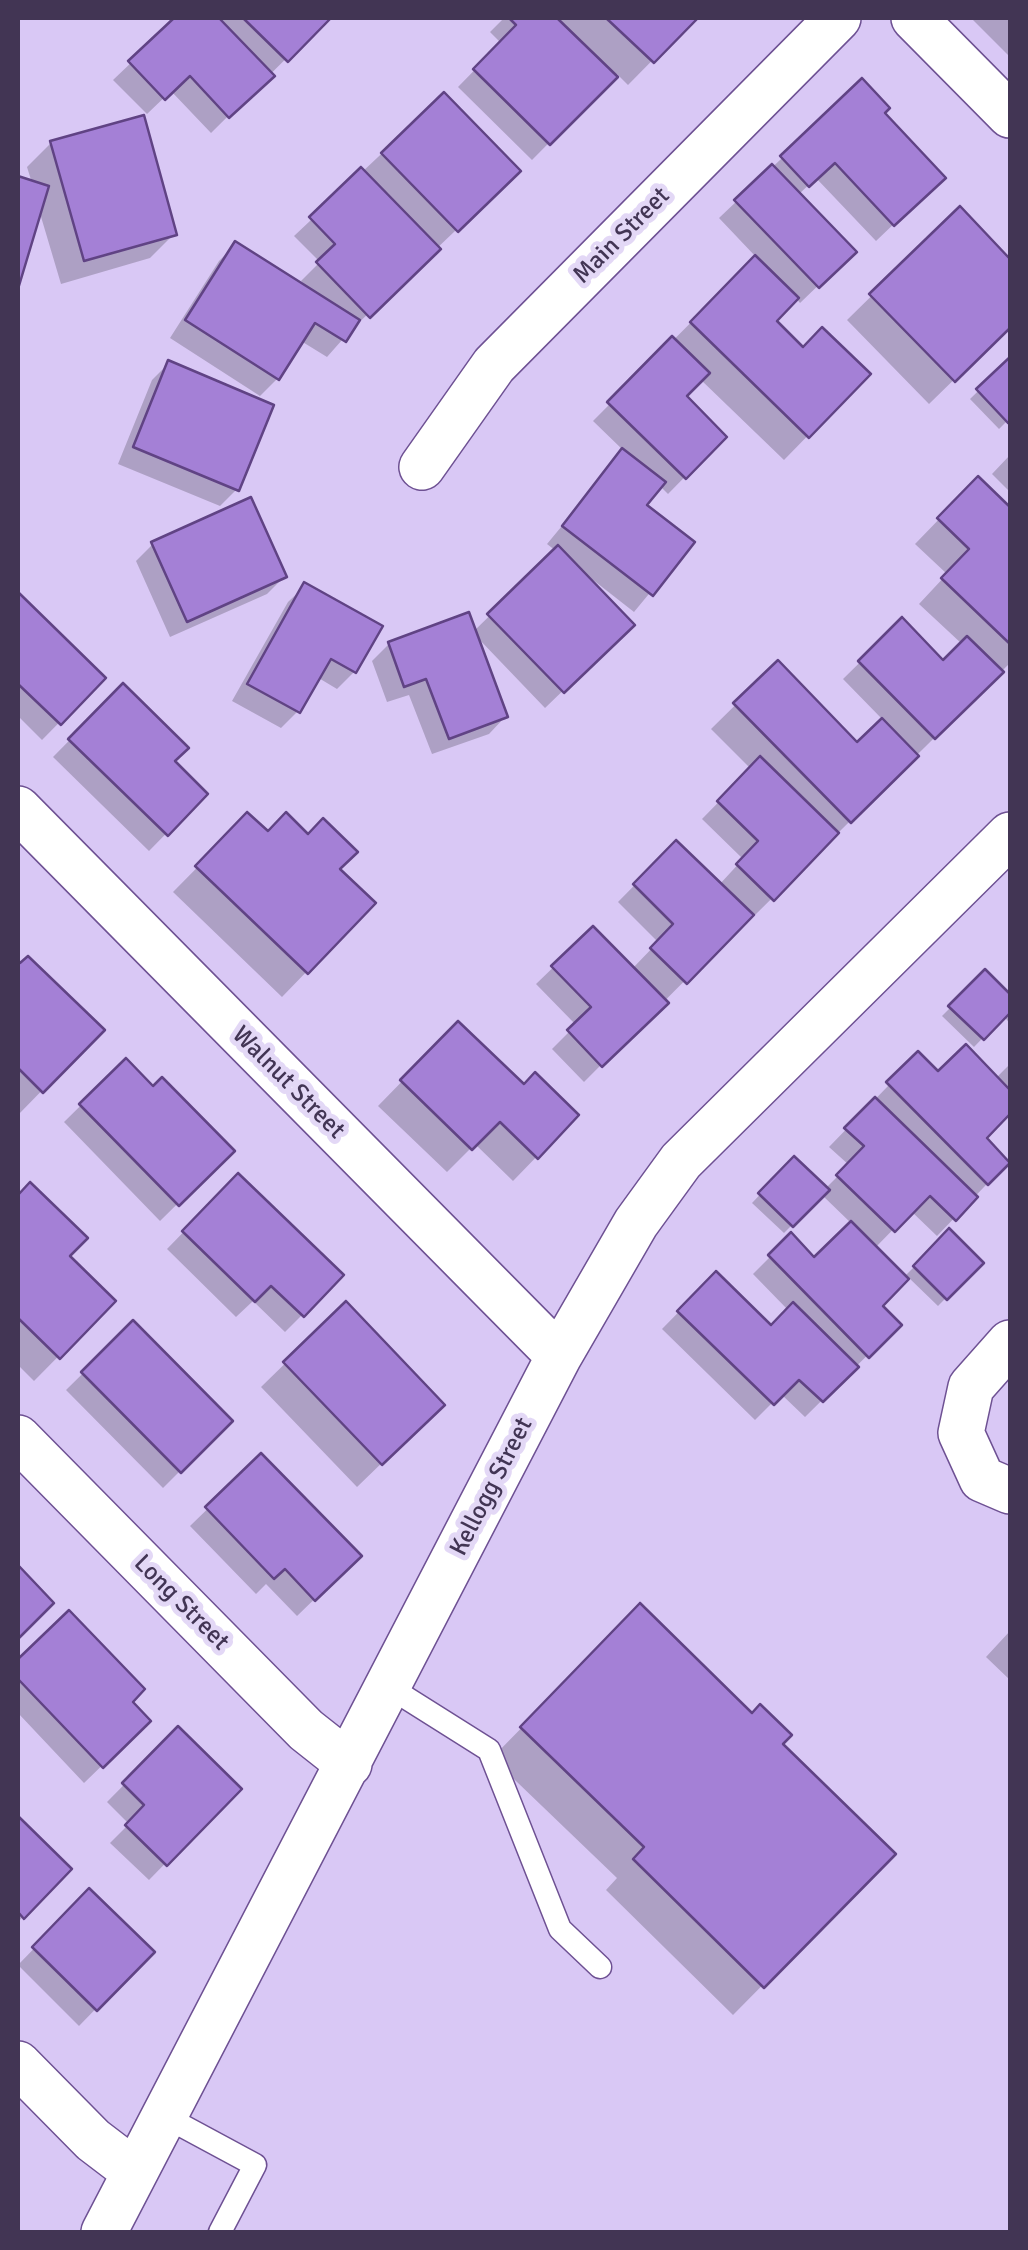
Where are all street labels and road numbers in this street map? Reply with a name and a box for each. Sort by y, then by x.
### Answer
street label: Main Street [568,182,676,290]
street label: Walnut Street [225,1020,351,1146]
street label: Kellogg Street [444,1413,540,1561]
street label: Long Street [127,1549,235,1657]

